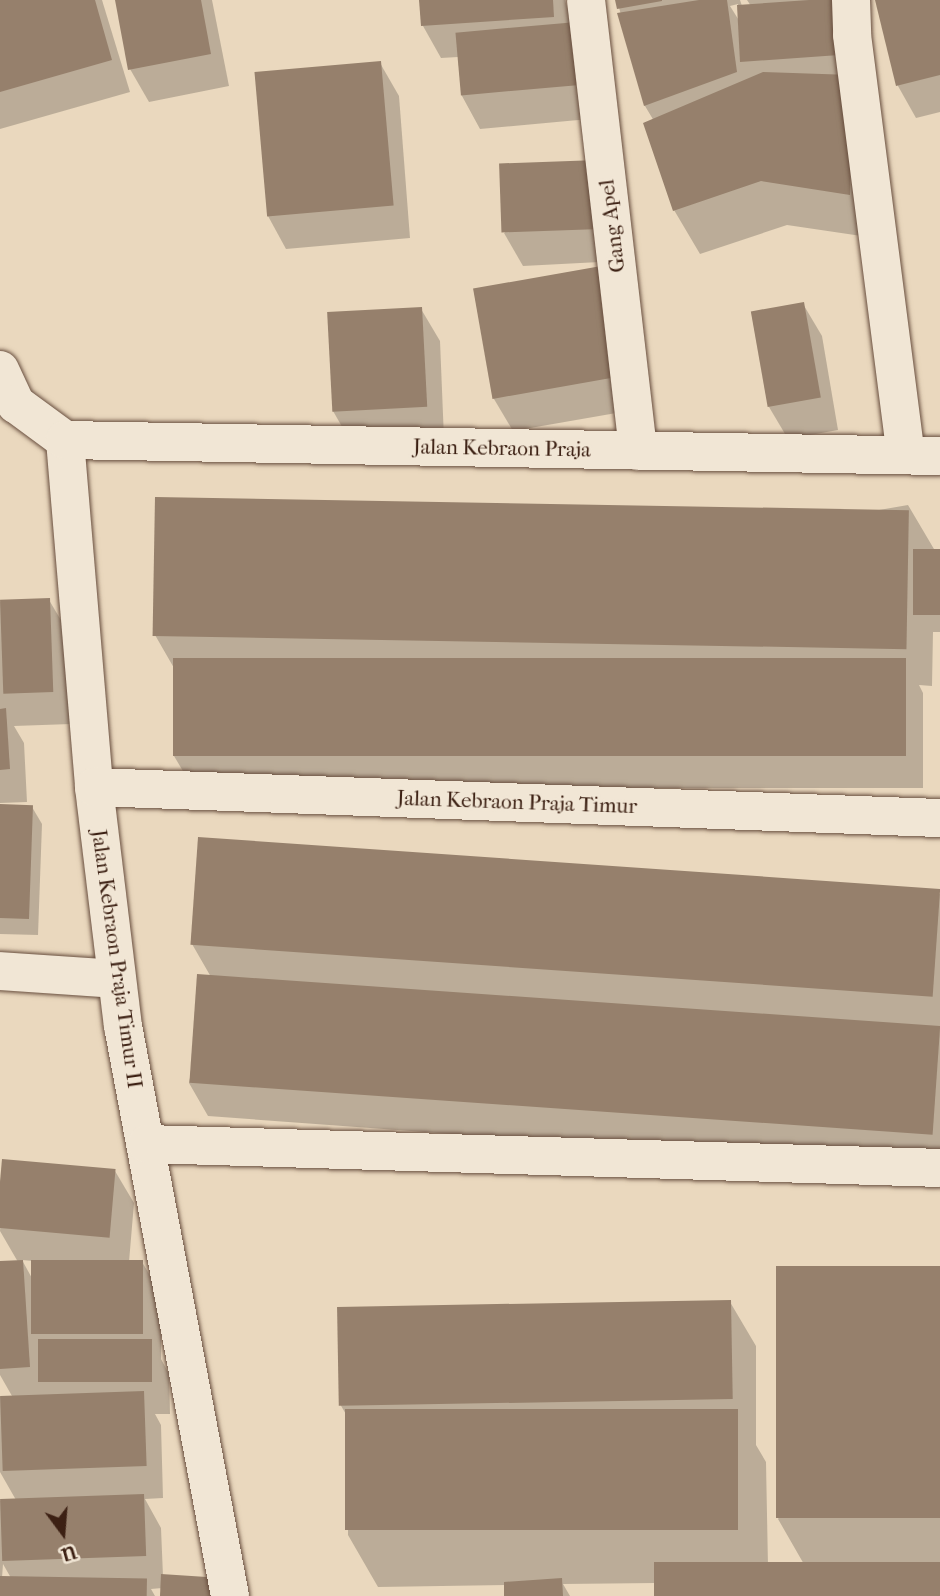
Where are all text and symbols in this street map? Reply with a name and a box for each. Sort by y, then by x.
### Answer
street label: Gang Apel [594,178,630,274]
street label: Jalan Kebraon Praja [413,434,591,462]
street label: Jalan Kebraon Praja Timur [396,785,638,819]
street label: Jalan Kebraon Praja Timur II [86,828,148,1090]
north arrow [28,1498,98,1568]
text: U [59,1541,79,1566]

